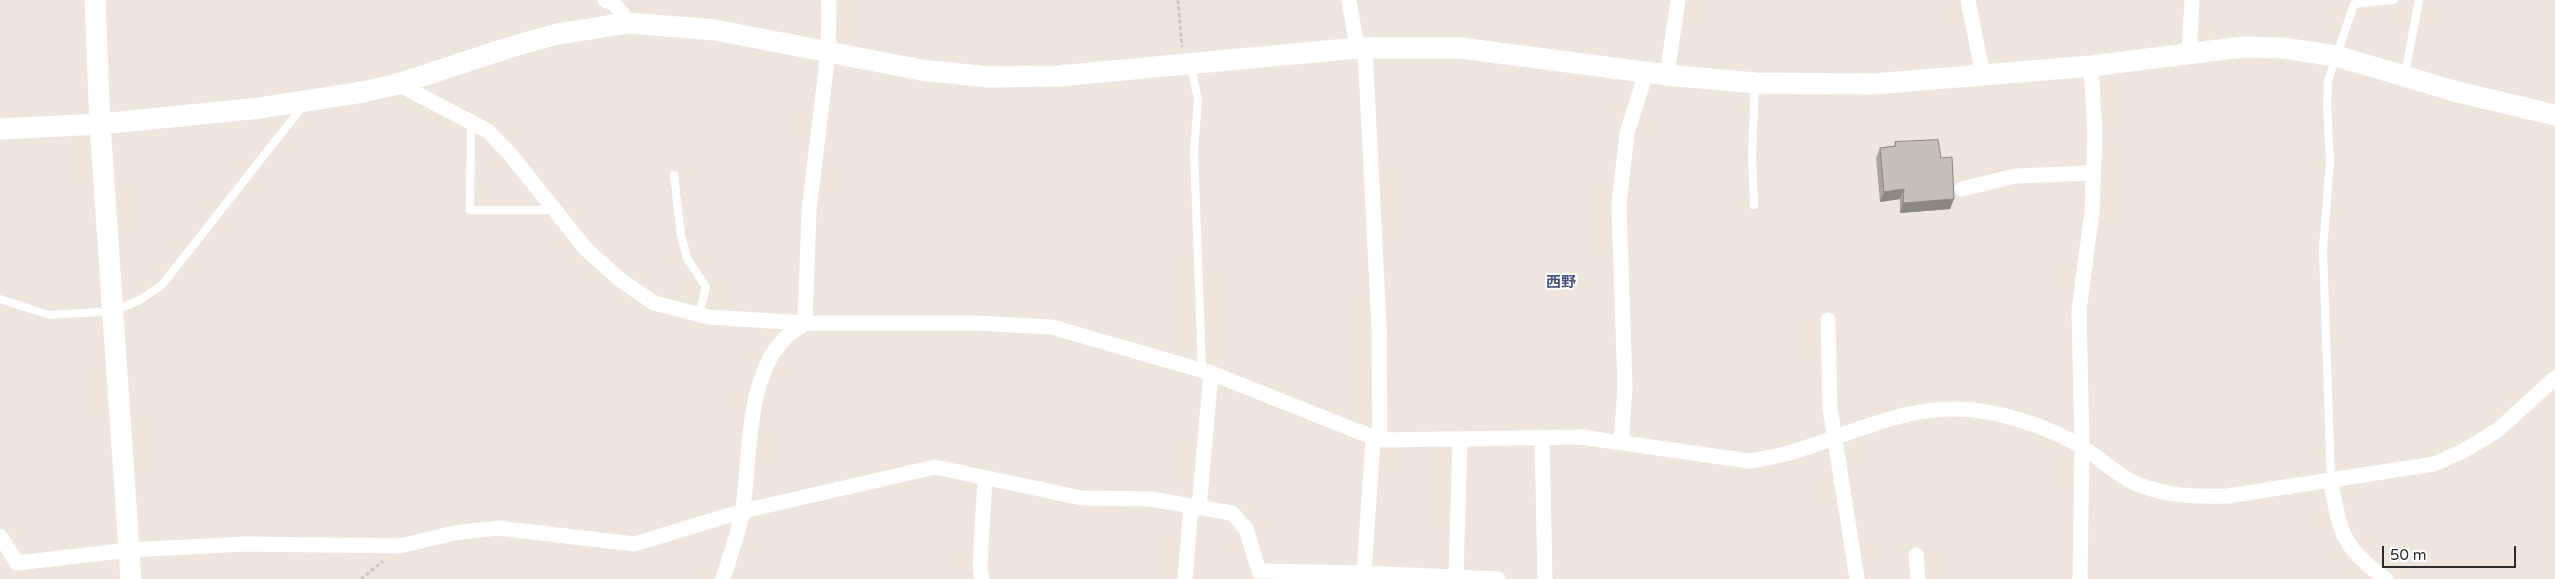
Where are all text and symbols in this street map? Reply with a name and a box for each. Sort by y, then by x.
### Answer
district label: 西野 [1546,274,1576,292]
scale bar [2385,536,2519,568]
text: 50 m [2390,546,2427,564]

